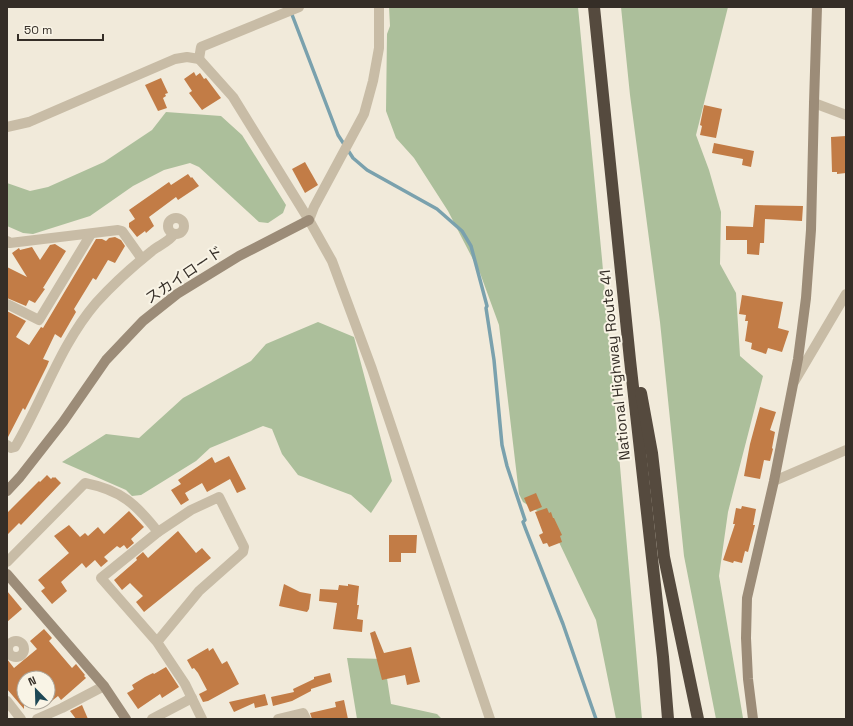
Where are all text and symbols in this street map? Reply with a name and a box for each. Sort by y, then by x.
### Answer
scale bar [18,16,103,42]
text: 50 m [24,22,52,38]
street label: スカイロード [141,242,226,308]
street label: National Highway Route 41 [595,269,634,461]
north arrow [16,670,56,710]
text: N [26,673,38,689]

